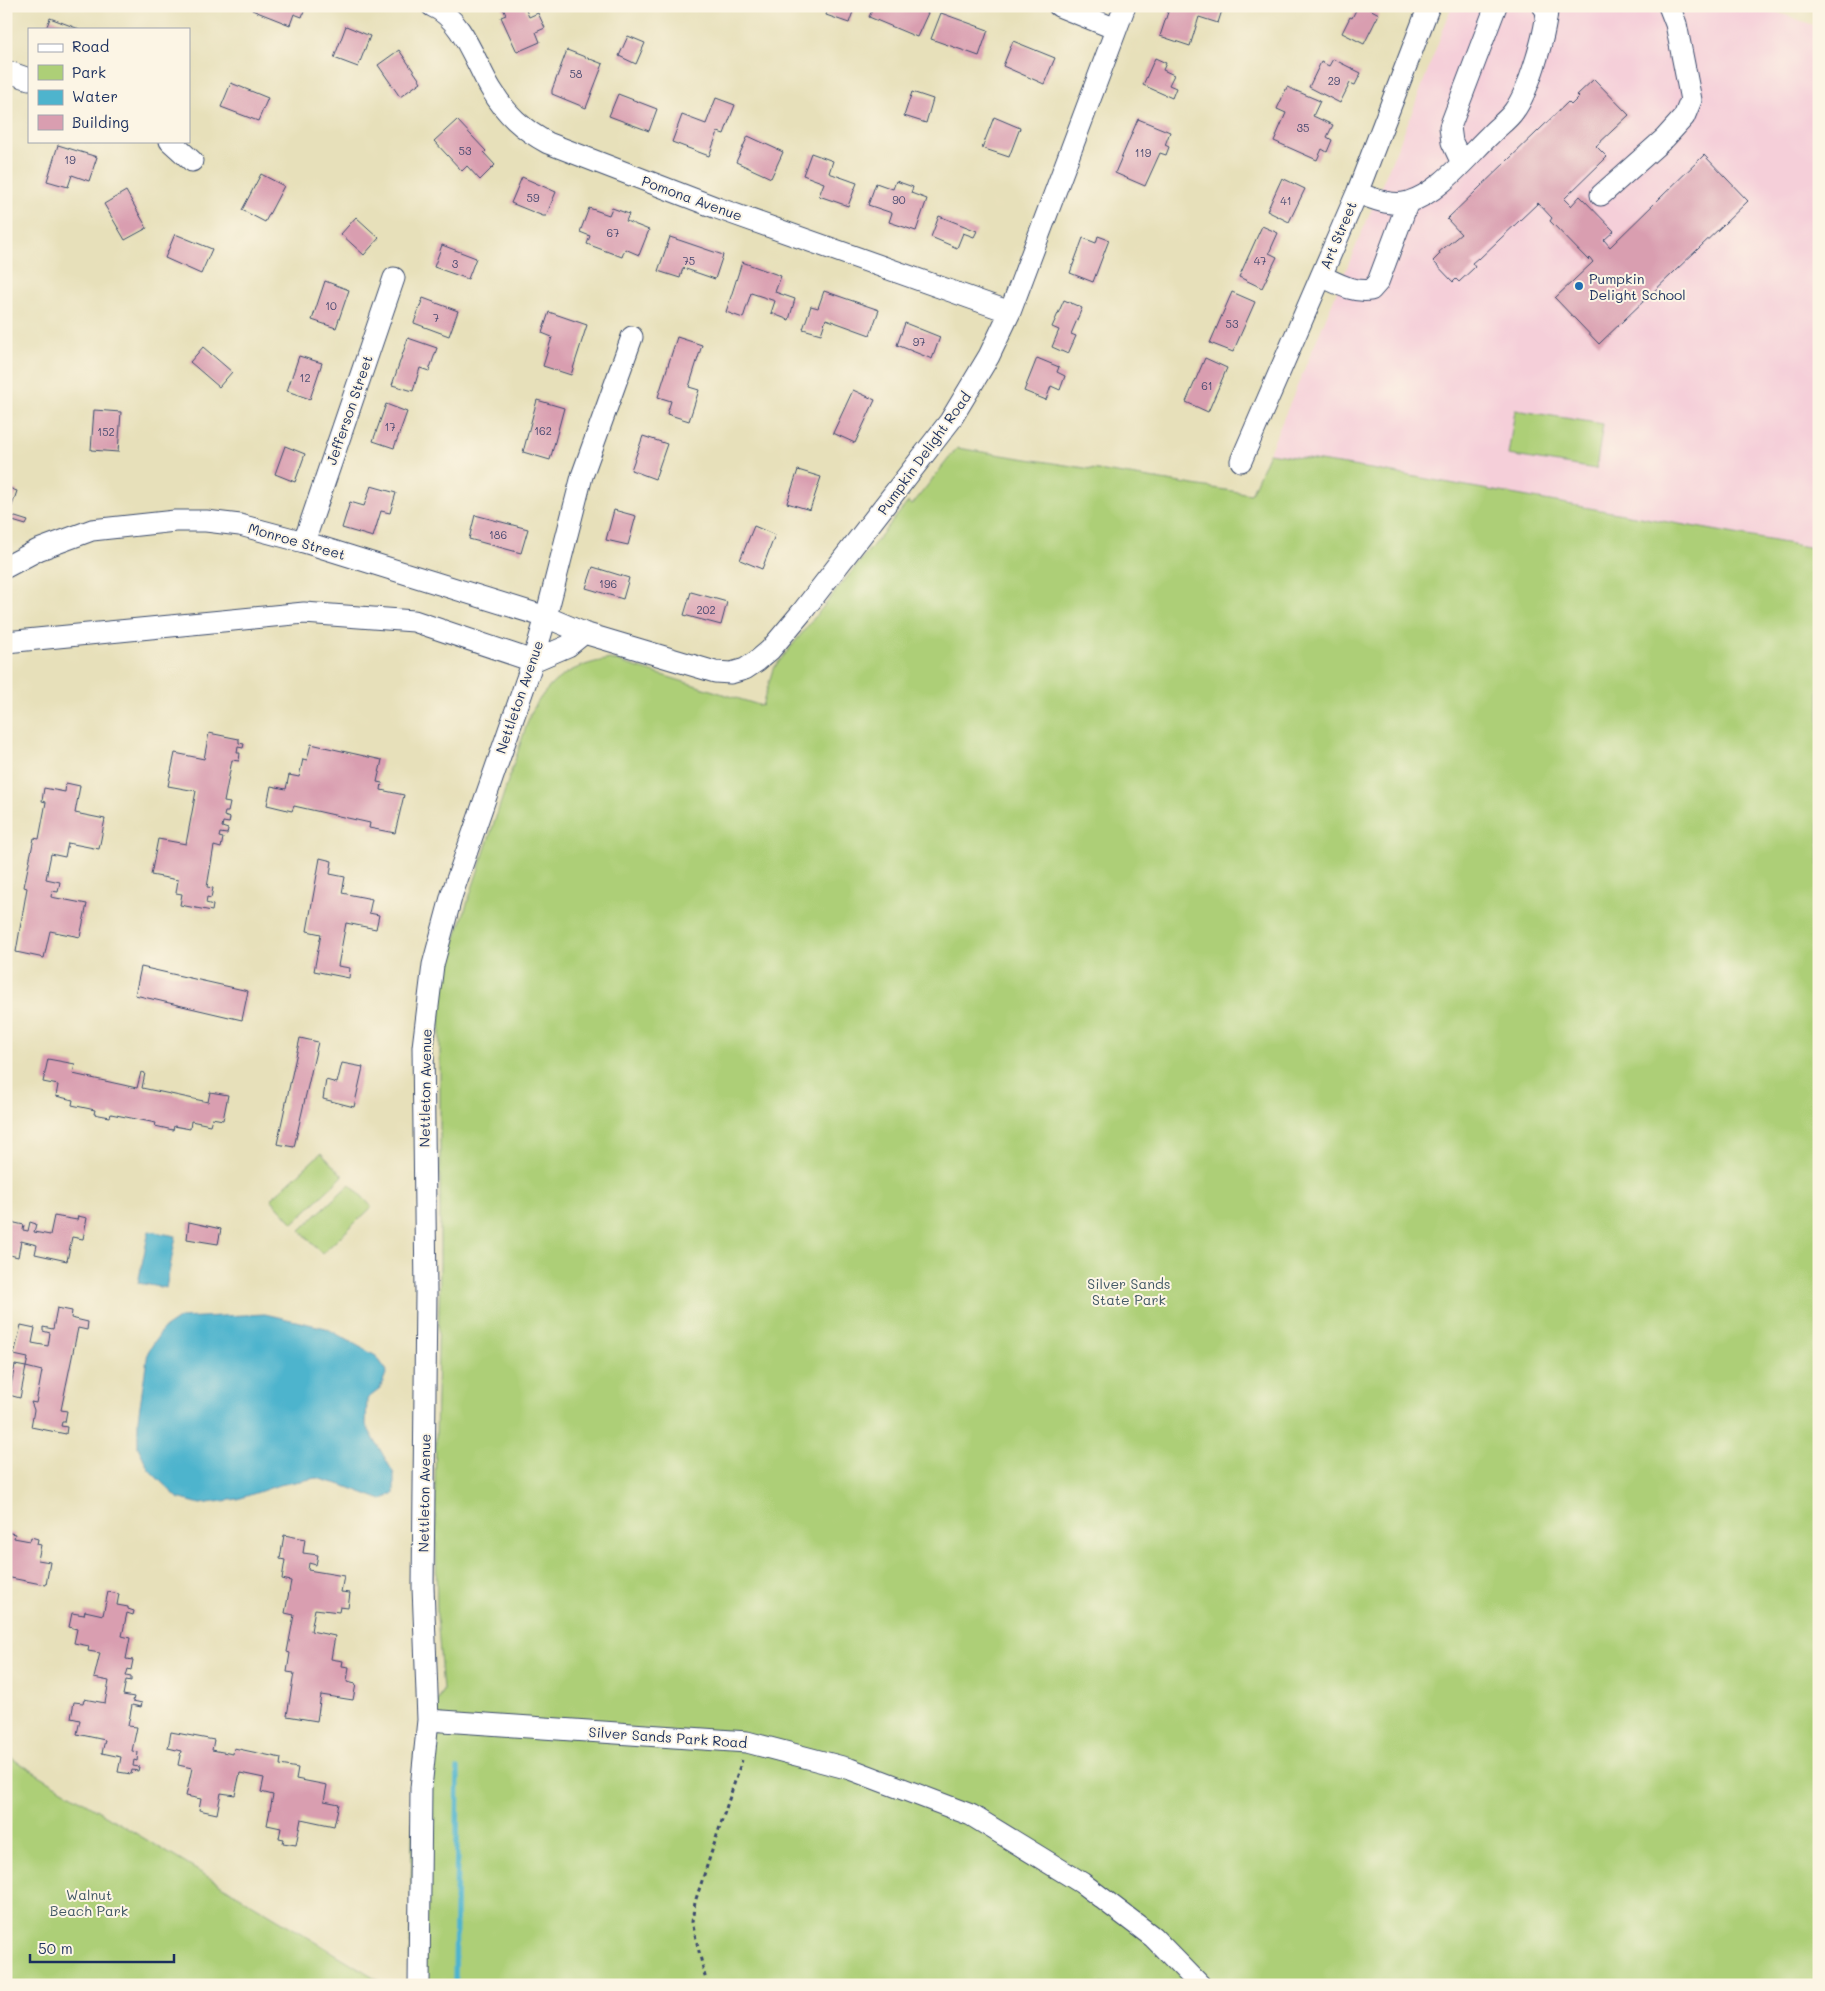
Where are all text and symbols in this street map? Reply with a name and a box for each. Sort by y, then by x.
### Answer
legend [28,28,190,142]
text: Road [72,36,109,56]
text: Park [72,62,106,82]
house number: 58 [569,66,583,81]
house number: 29 [1328,73,1341,88]
text: Water [72,86,118,106]
text: Building [72,112,129,132]
house number: 35 [1297,120,1309,135]
house number: 53 [459,143,472,158]
house number: 119 [1135,145,1152,160]
house number: 19 [64,152,76,167]
street label: Pomona Avenue [639,171,745,225]
house number: 59 [527,190,540,205]
house number: 90 [892,192,906,207]
house number: 41 [1280,193,1292,208]
street label: Art Street [1315,198,1361,272]
house number: 67 [607,225,619,240]
house number: 75 [683,253,695,268]
house number: 47 [1254,253,1266,268]
house number: 3 [452,256,459,271]
place label: Pumpkin Delight School [1589,269,1686,304]
marker: Pumpkin Delight School [1573,280,1585,292]
house number: 10 [325,298,337,313]
house number: 7 [433,310,439,325]
house number: 53 [1226,316,1239,331]
house number: 97 [913,334,925,349]
street label: Jefferson Street [321,353,377,467]
house number: 12 [299,370,311,385]
house number: 61 [1201,378,1213,393]
street label: Pumpkin Delight Road [873,388,975,518]
house number: 17 [384,419,396,434]
house number: 162 [534,423,552,438]
house number: 152 [97,424,115,439]
street label: Monroe Street [246,518,348,564]
house number: 186 [489,527,507,542]
house number: 196 [599,576,617,591]
house number: 202 [696,602,716,617]
street label: Nettleton Avenue [491,638,547,756]
street label: Nettleton Avenue [414,1029,436,1147]
park label: Silver Sands State Park [1087,1274,1171,1309]
street label: Nettleton Avenue [413,1434,435,1552]
street label: Silver Sands Park Road [588,1722,748,1752]
park label: Walnut Beach Park [50,1885,128,1920]
scale bar [30,1931,174,1963]
text: 50 m [38,1938,73,1958]

